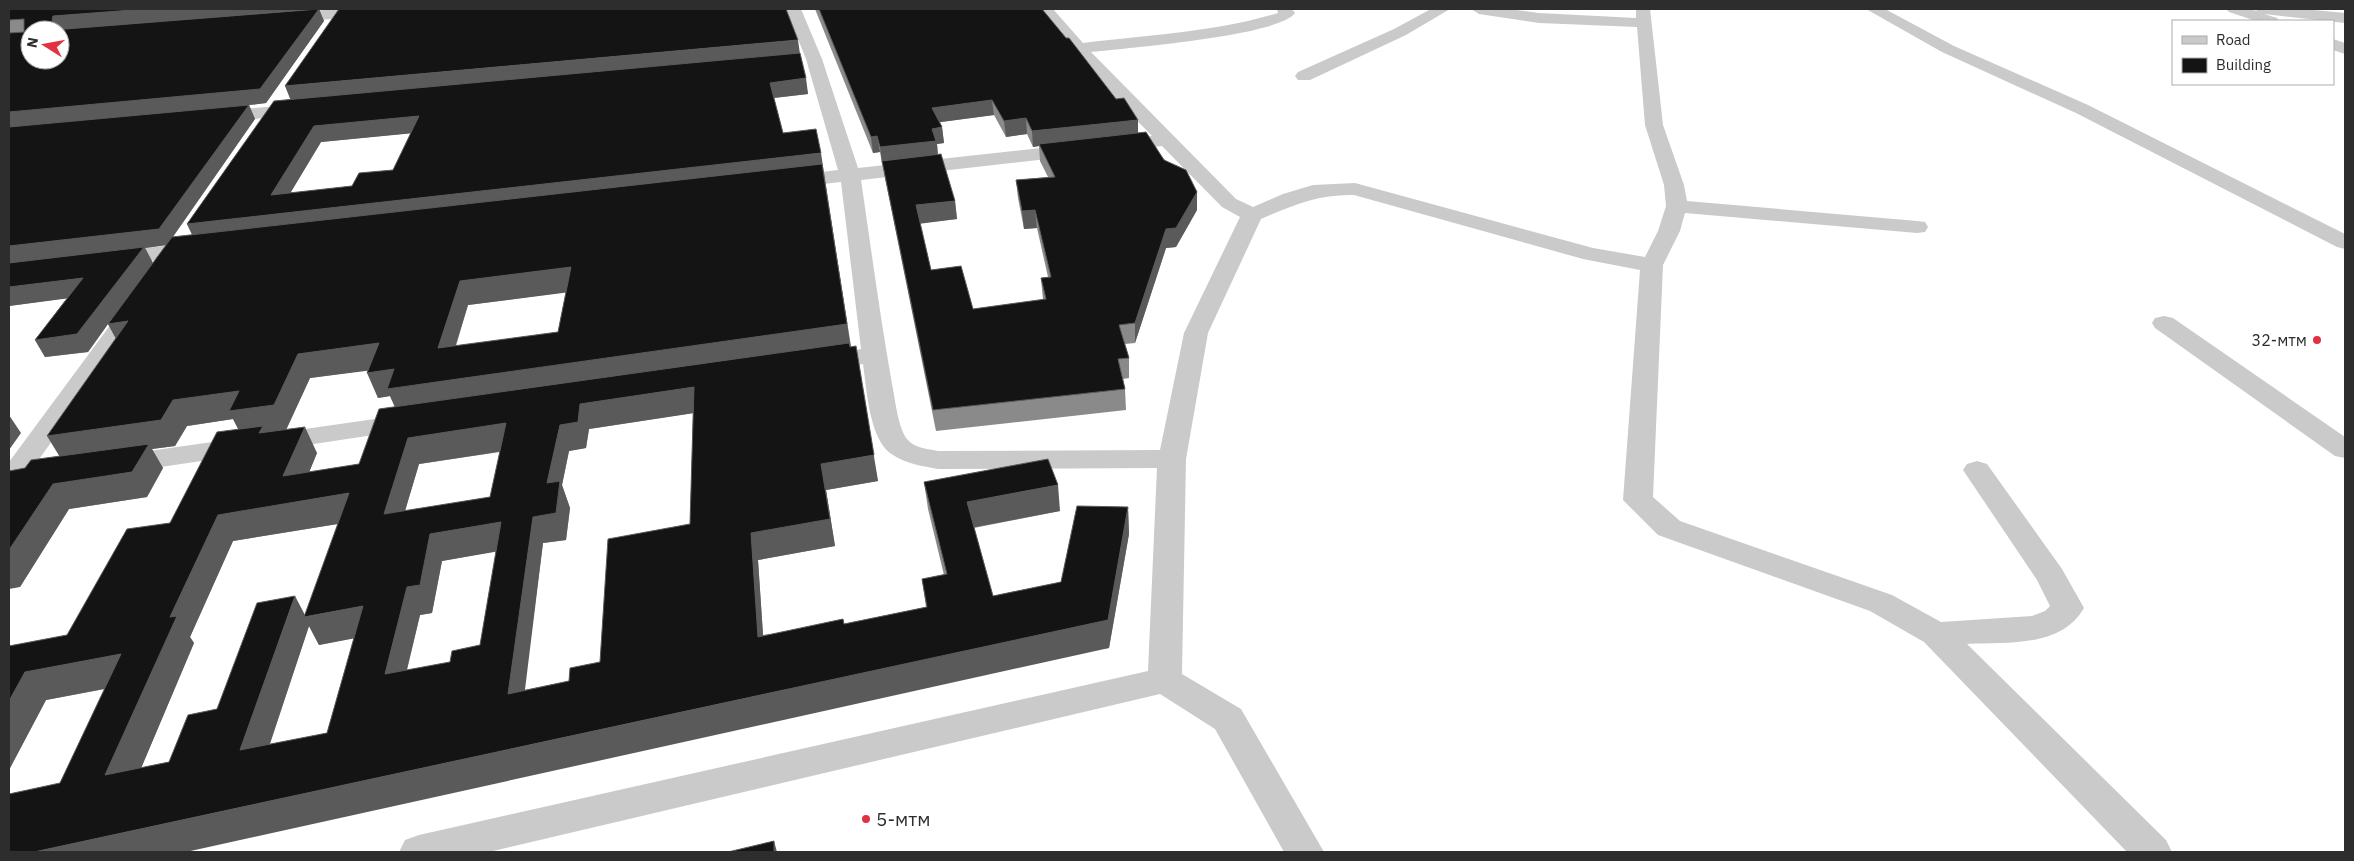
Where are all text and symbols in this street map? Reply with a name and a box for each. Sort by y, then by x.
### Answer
north arrow [20,20,70,70]
legend [2172,20,2334,85]
text: Road [2216,30,2251,49]
text: N [22,36,42,49]
text: Building [2216,55,2271,74]
place label: 32-мтм [2252,330,2307,350]
marker: 32-мтм [2311,334,2323,346]
place label: 5-мтм [876,807,930,831]
marker: 5-мтм [860,813,872,825]

